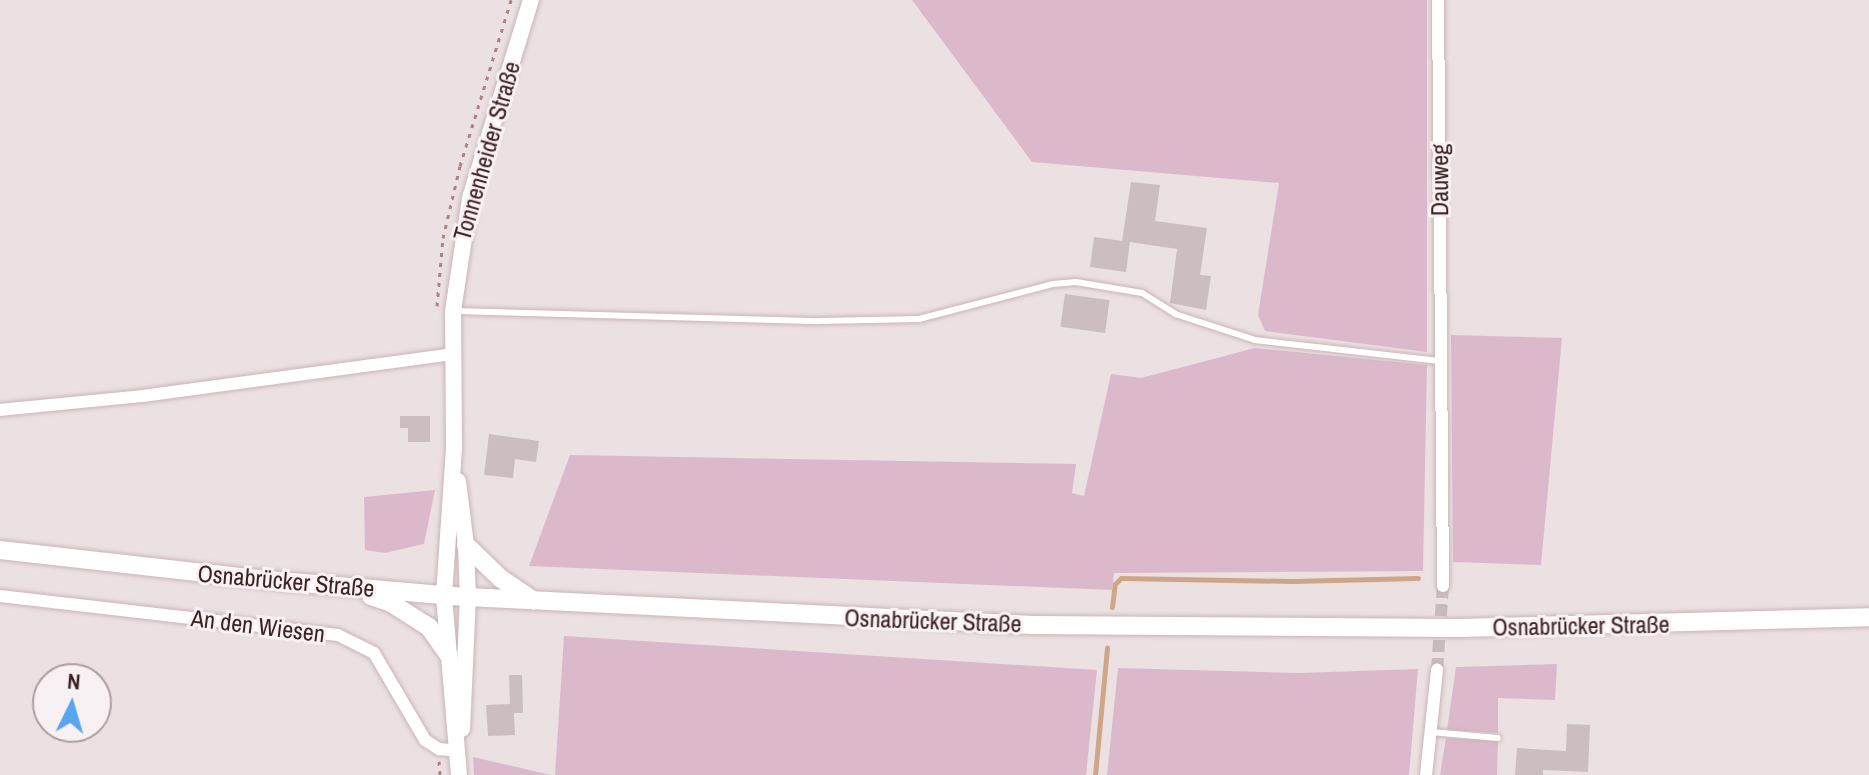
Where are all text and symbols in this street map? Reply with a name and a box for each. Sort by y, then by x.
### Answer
street label: Tonnenheider Straße [448,58,526,244]
street label: Dauweg [1426,144,1454,216]
street label: Osnabrücker Straße [196,559,376,603]
street label: An den Wiesen [189,604,327,648]
street label: Osnabrücker Straße [844,604,1022,638]
street label: Osnabrücker Straße [1492,610,1670,642]
north arrow [32,663,112,743]
text: N [66,666,82,697]

